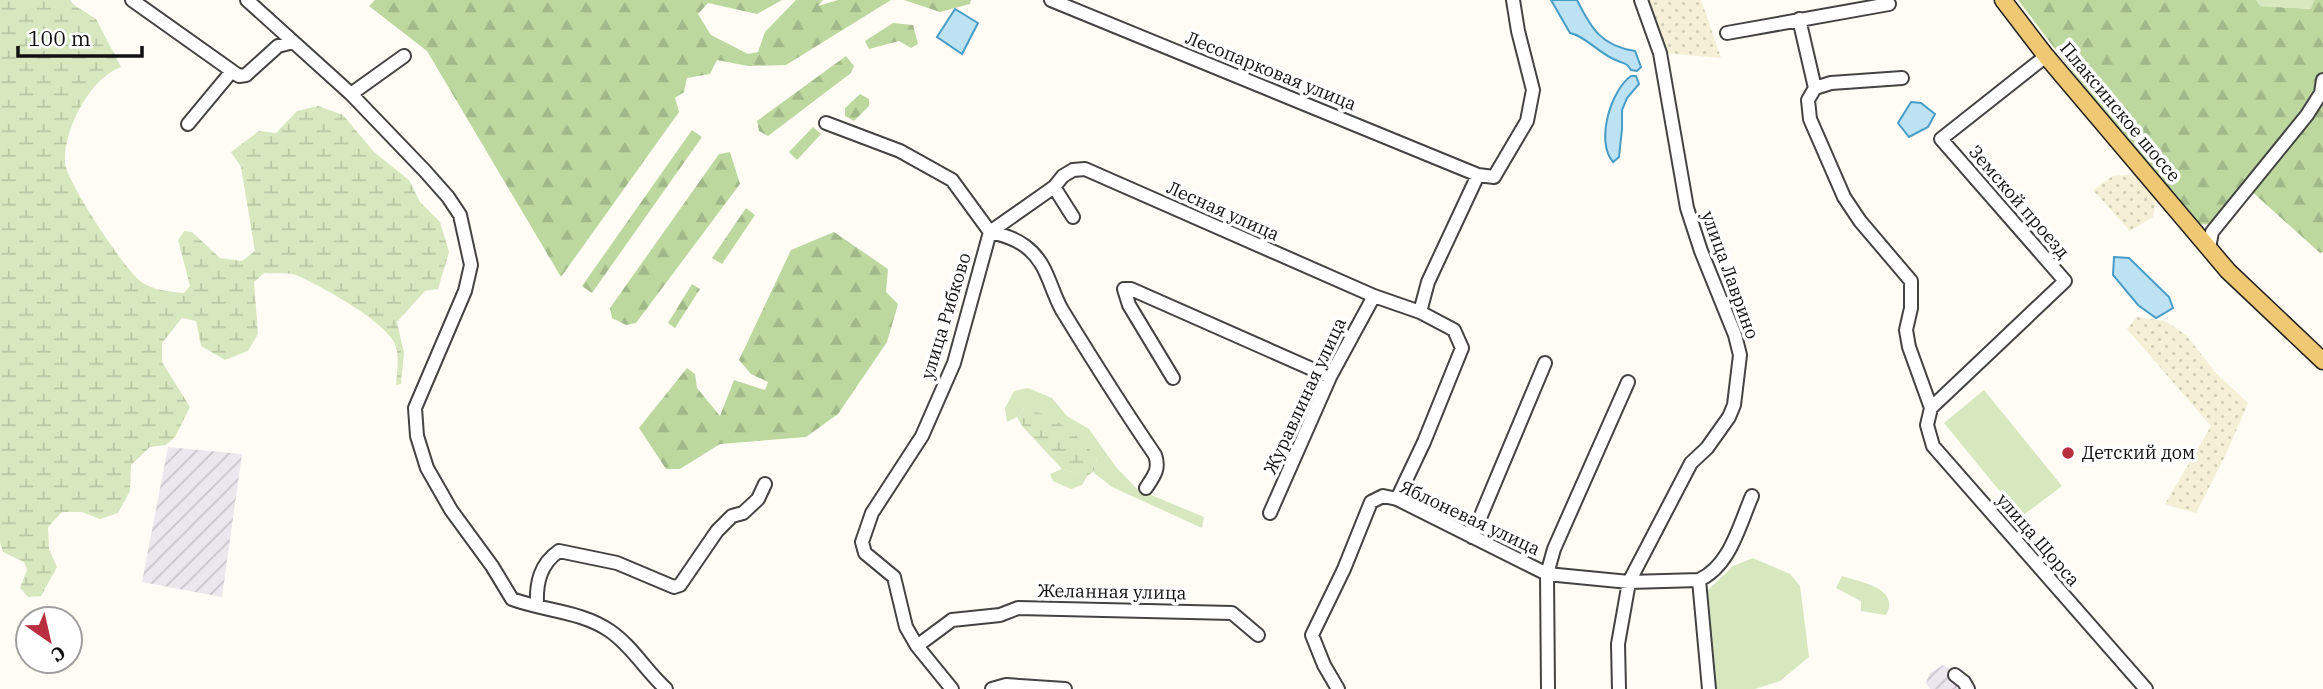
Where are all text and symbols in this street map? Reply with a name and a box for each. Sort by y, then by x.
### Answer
scale bar [18,14,142,58]
text: 100 m [28,24,91,52]
street label: Лесопарковая улица [1182,26,1360,115]
street label: Плаксинское шоссе [2055,37,2186,186]
street label: Земской проезд [1964,140,2075,263]
street label: Лесная улица [1163,175,1283,246]
street label: улица Лаврино [1697,208,1764,342]
street label: улица Рибково [915,250,976,382]
street label: Журавлиная улица [1258,314,1351,478]
place label: Детский дом [2082,441,2195,464]
marker: Детский дом [2060,445,2076,461]
street label: Яблоневая улица [1396,475,1544,560]
street label: улица Щорса [1992,488,2085,591]
street label: Желанная улица [1037,579,1187,604]
north arrow [14,605,84,675]
text: С [47,641,70,668]

